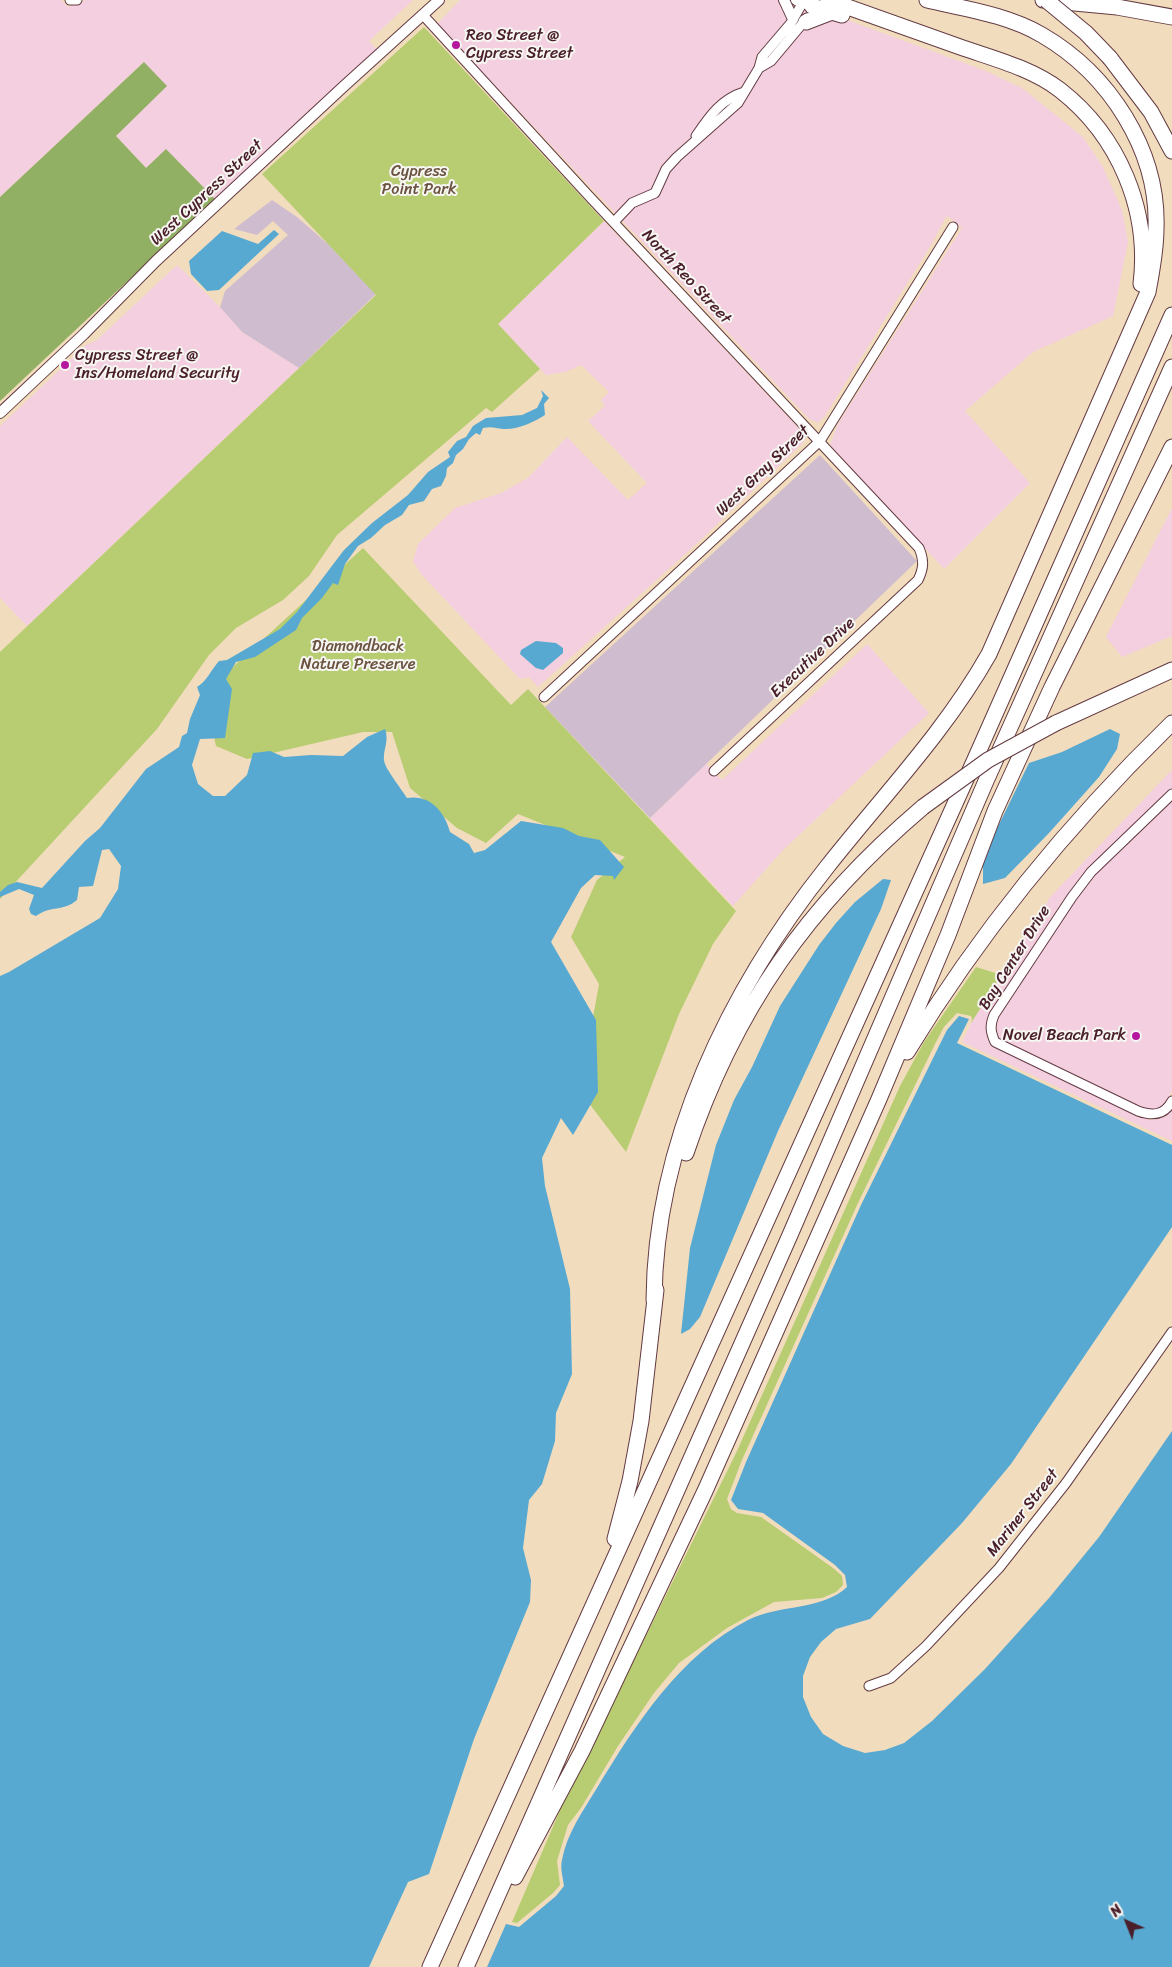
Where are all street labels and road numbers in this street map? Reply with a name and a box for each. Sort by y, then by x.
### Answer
street label: West Cypress Street [147,136,267,250]
street label: North Reo Street [637,226,735,328]
street label: West Gray Street [712,422,814,520]
street label: Executive Drive [767,614,859,702]
street label: Bay Center Drive [975,902,1055,1014]
street label: Mariner Street [983,1465,1063,1561]

